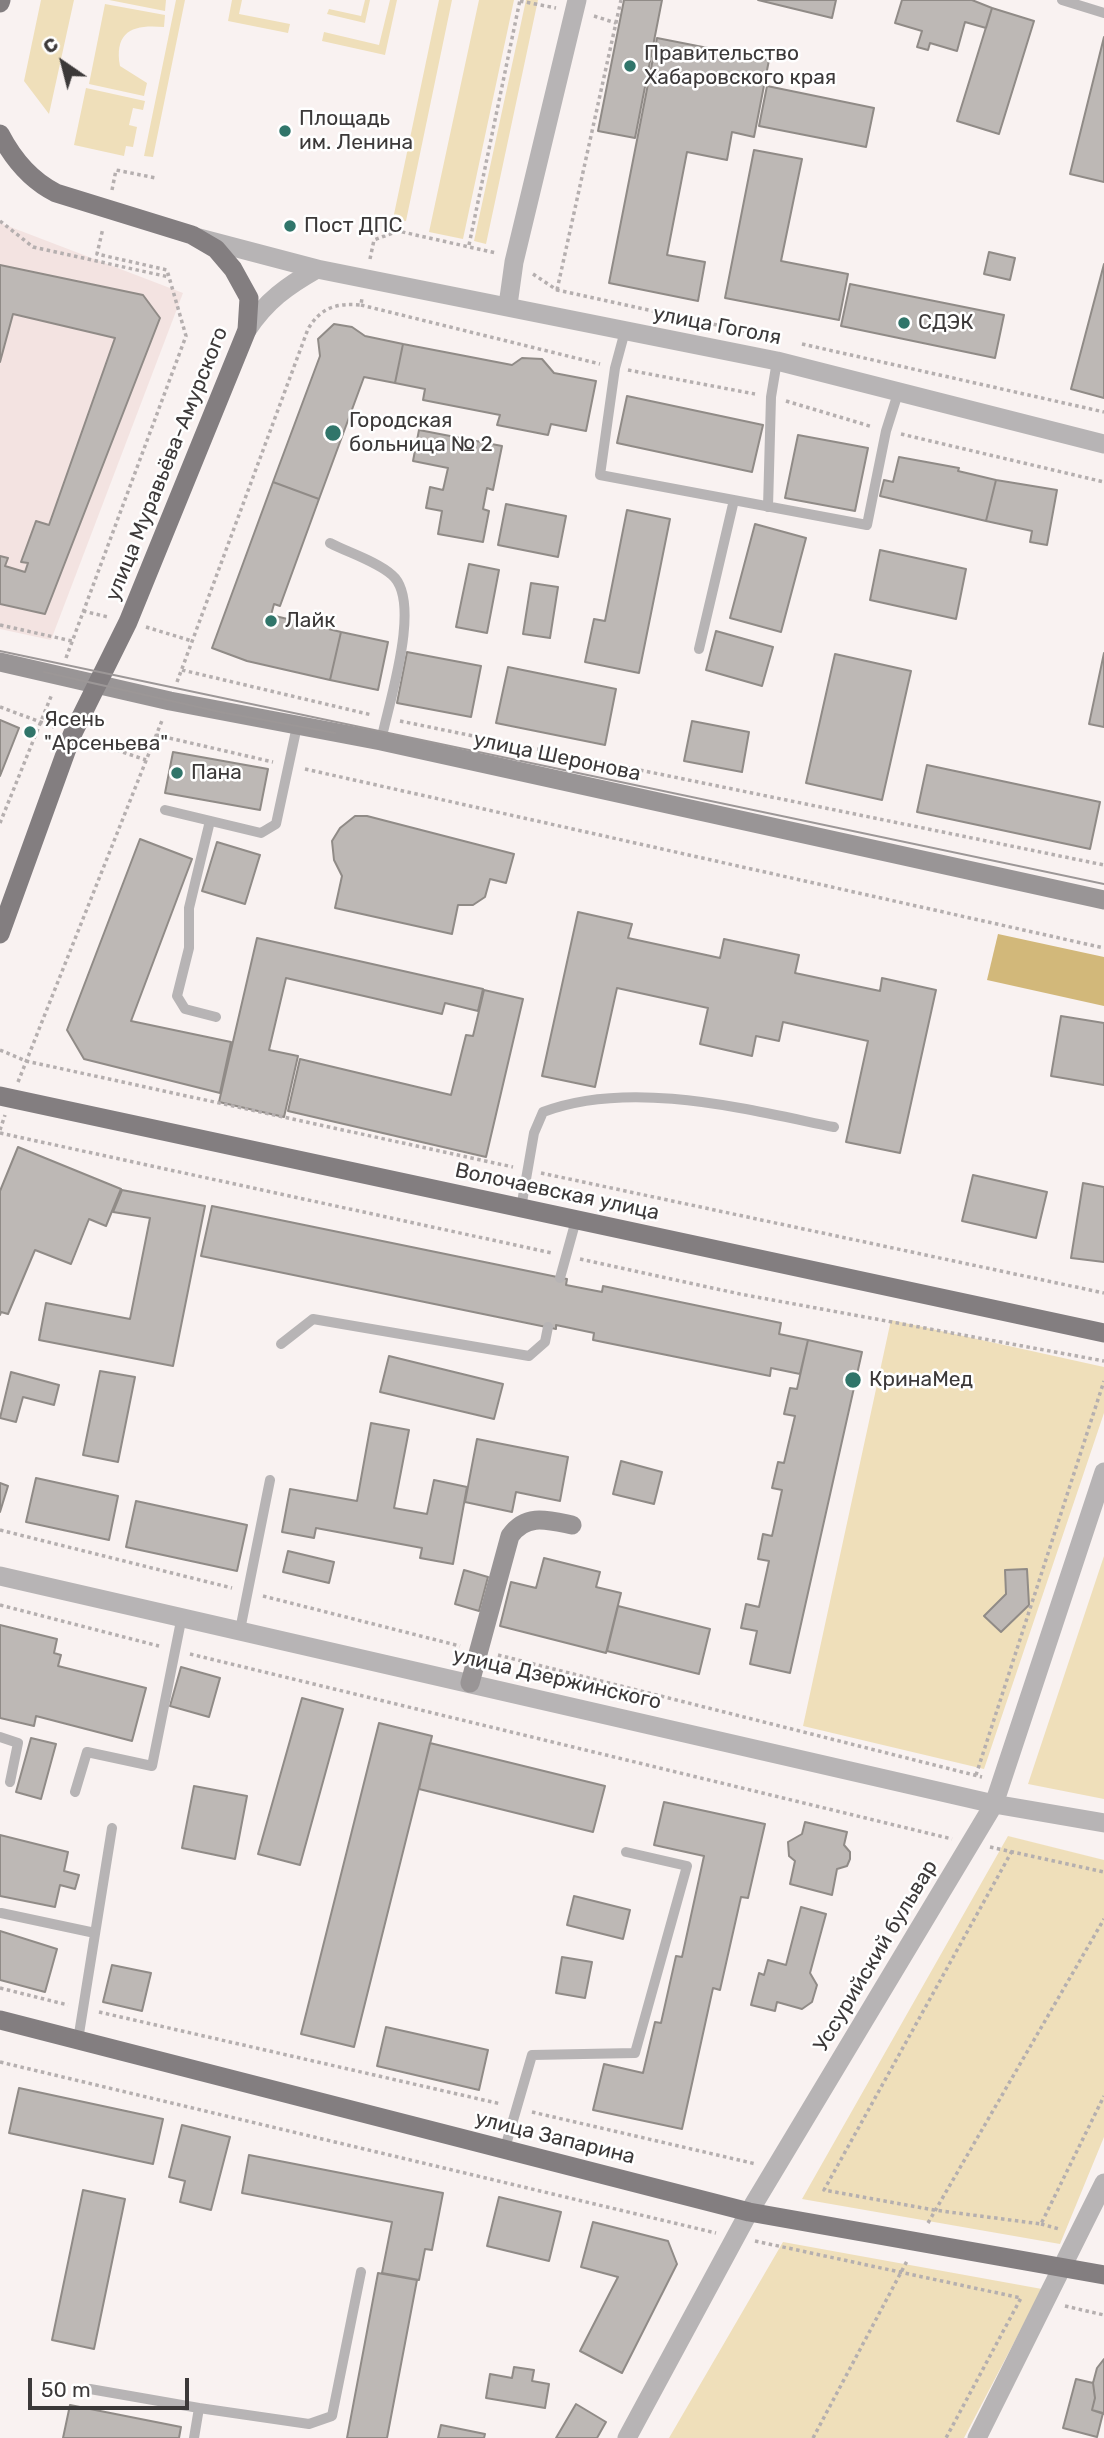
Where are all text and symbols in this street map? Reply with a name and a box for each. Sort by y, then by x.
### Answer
north arrow [28,28,98,98]
text: С [39,32,63,59]
place label: Правительство Хабаровского края [644,41,836,91]
marker: Правительство Хабаровского края [622,58,638,74]
place label: Площадь им. Ленина [299,106,413,156]
marker: Площадь им. Ленина [277,123,293,139]
place label: Пост ДПС [304,213,402,239]
marker: Пост ДПС [282,218,298,234]
street label: улица Гоголя [651,301,783,351]
place label: СДЭК [918,310,974,336]
marker: СДЭК [896,315,912,331]
street label: улица Муравьёва-Амурского [100,323,234,605]
place label: Городская больница № 2 [349,408,493,458]
marker: Городская больница № 2 [323,423,343,443]
place label: Лайк [285,608,335,634]
marker: Лайк [263,613,279,629]
place label: Ясень "Арсеньева" [44,707,168,757]
marker: Ясень "Арсеньева" [22,724,38,740]
street label: улица Шеронова [471,727,643,787]
place label: Пана [191,760,242,786]
marker: Пана [169,765,185,781]
street label: Волочаевская улица [453,1158,661,1226]
place label: КринаМед [869,1367,973,1393]
marker: КринаМед [843,1370,863,1390]
street label: улица Дзержинского [450,1643,664,1715]
street label: Уссурийский бульвар [809,1856,943,2056]
street label: улица Запарина [472,2106,638,2170]
scale bar [32,2364,192,2408]
text: 50 m [41,2377,91,2402]

